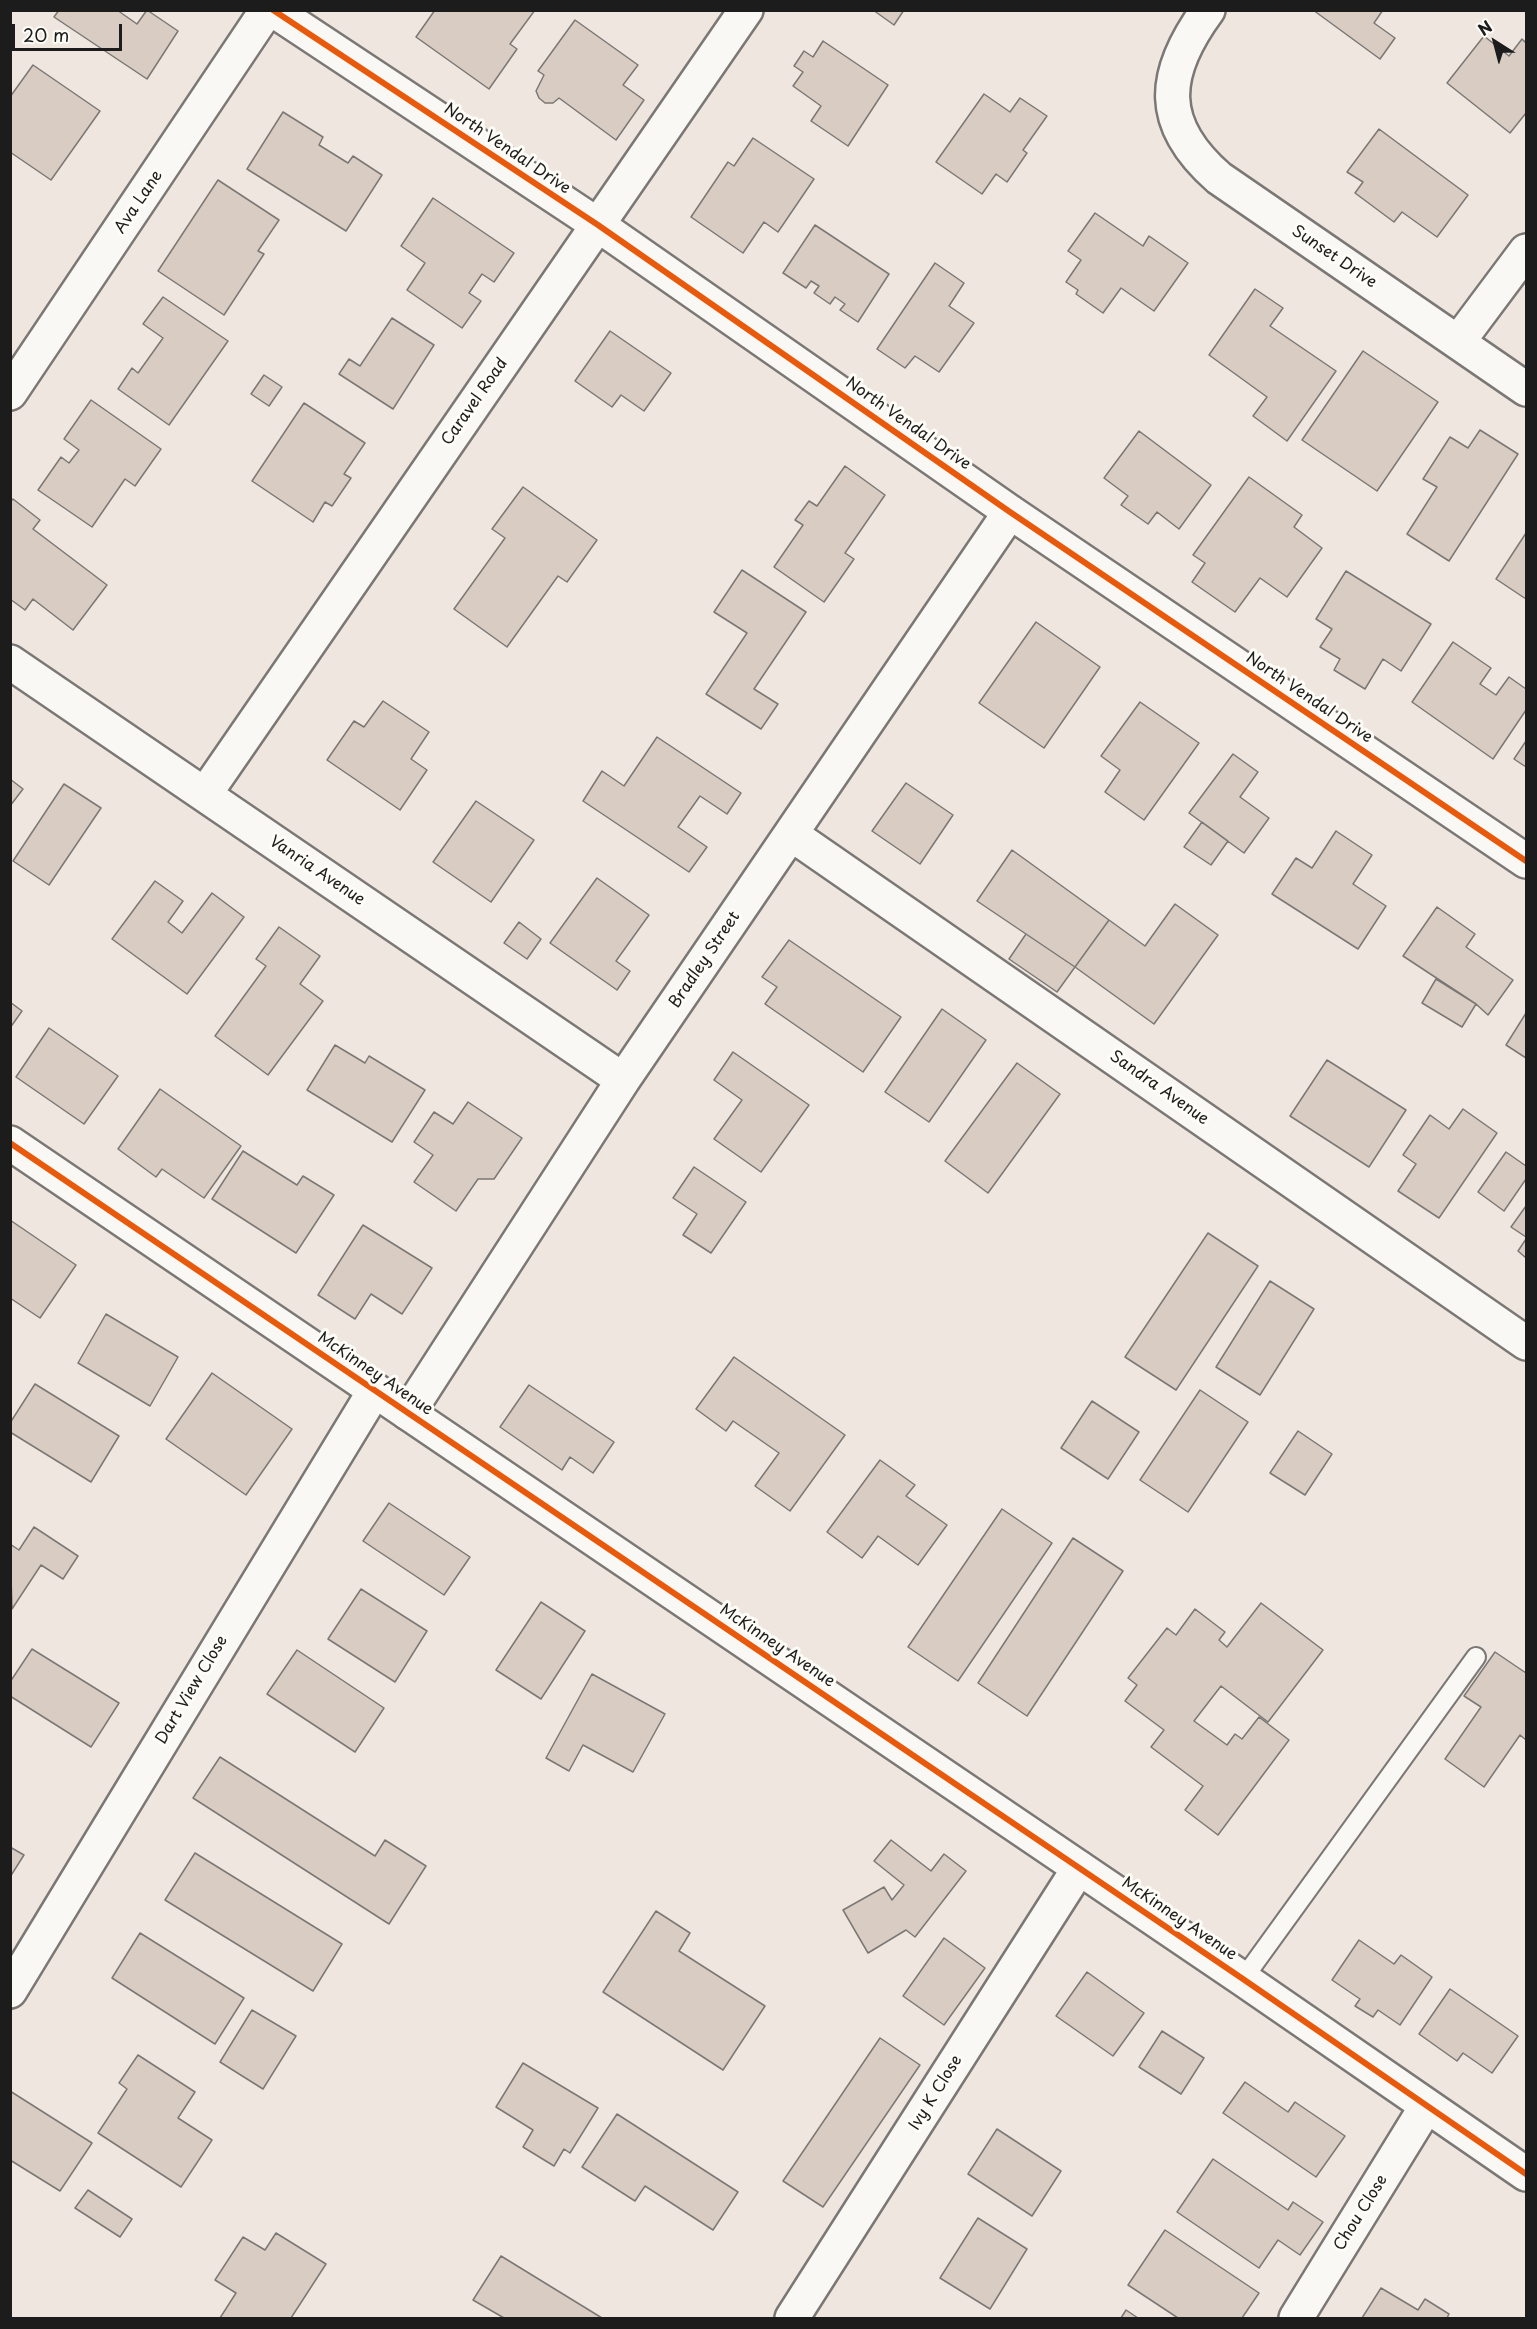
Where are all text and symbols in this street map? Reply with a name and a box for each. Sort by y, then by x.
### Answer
scale bar [15,12,124,50]
north arrow [1465,12,1525,72]
text: N [1472,14,1497,41]
text: 20 m [23,21,69,48]
street label: North Vendal Drive [440,100,574,198]
street label: Ava Lane [111,167,167,237]
street label: Sunset Drive [1288,222,1380,292]
street label: Caravel Road [438,355,512,449]
street label: North Vendal Drive [842,374,974,474]
street label: North Vendal Drive [1242,649,1376,747]
street label: Vanria Avenue [266,832,368,910]
street label: Bradley Street [666,908,744,1012]
street label: Sandra Avenue [1106,1047,1212,1129]
street label: McKinney Avenue [314,1328,436,1420]
street label: McKinney Avenue [716,1600,838,1692]
street label: Dart View Close [152,1632,232,1748]
street label: McKinney Avenue [1118,1873,1240,1965]
street label: Ivy K Close [905,2052,967,2134]
street label: Chou Close [1330,2171,1392,2255]

